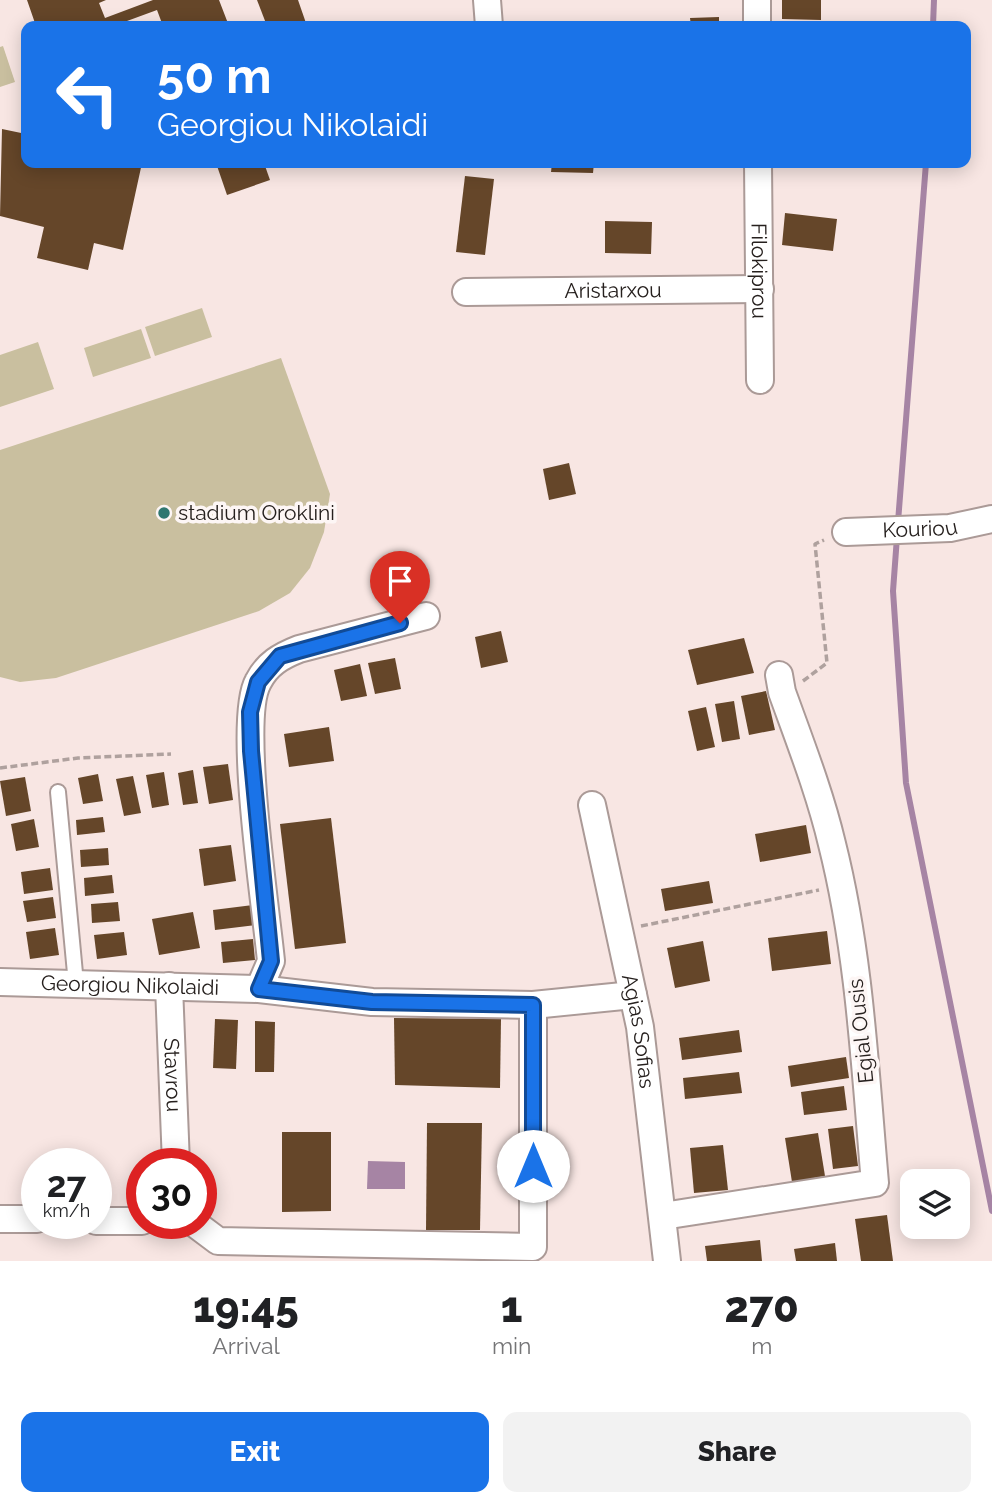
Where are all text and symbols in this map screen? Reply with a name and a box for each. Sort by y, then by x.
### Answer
text: 50 m [157,47,272,104]
icon: left [42,49,133,140]
text: Georgiou Nikolaidi [157,106,428,143]
street label: Filokiprou [747,223,772,319]
street label: Aristarxou [564,277,662,303]
place label: stadium Oroklini [178,500,335,525]
marker: stadium Oroklini [156,505,172,521]
street label: Kouriou [882,514,960,543]
pin [370,551,430,623]
icon: arrive [381,562,419,600]
street label: Georgiou Nikolaidi [41,970,219,1000]
street label: Agias Sofias [617,971,660,1090]
street label: Egial Ousis [843,978,878,1085]
street label: Stavrou [159,1037,187,1112]
position arrow [496,1129,570,1203]
speed limit sign: 30 [126,1148,217,1239]
text: 27 [47,1164,86,1205]
map controls [900,1169,970,1239]
button: layers [900,1169,970,1239]
text: km/h [43,1200,90,1221]
text: 19:45 [193,1283,299,1332]
text: 1 [501,1283,523,1332]
text: 270 [725,1283,799,1332]
text: Arrival [212,1332,280,1359]
text: min [492,1332,531,1359]
text: m [751,1332,772,1359]
button: Exit [21,1412,489,1492]
button: Share [503,1412,971,1492]

